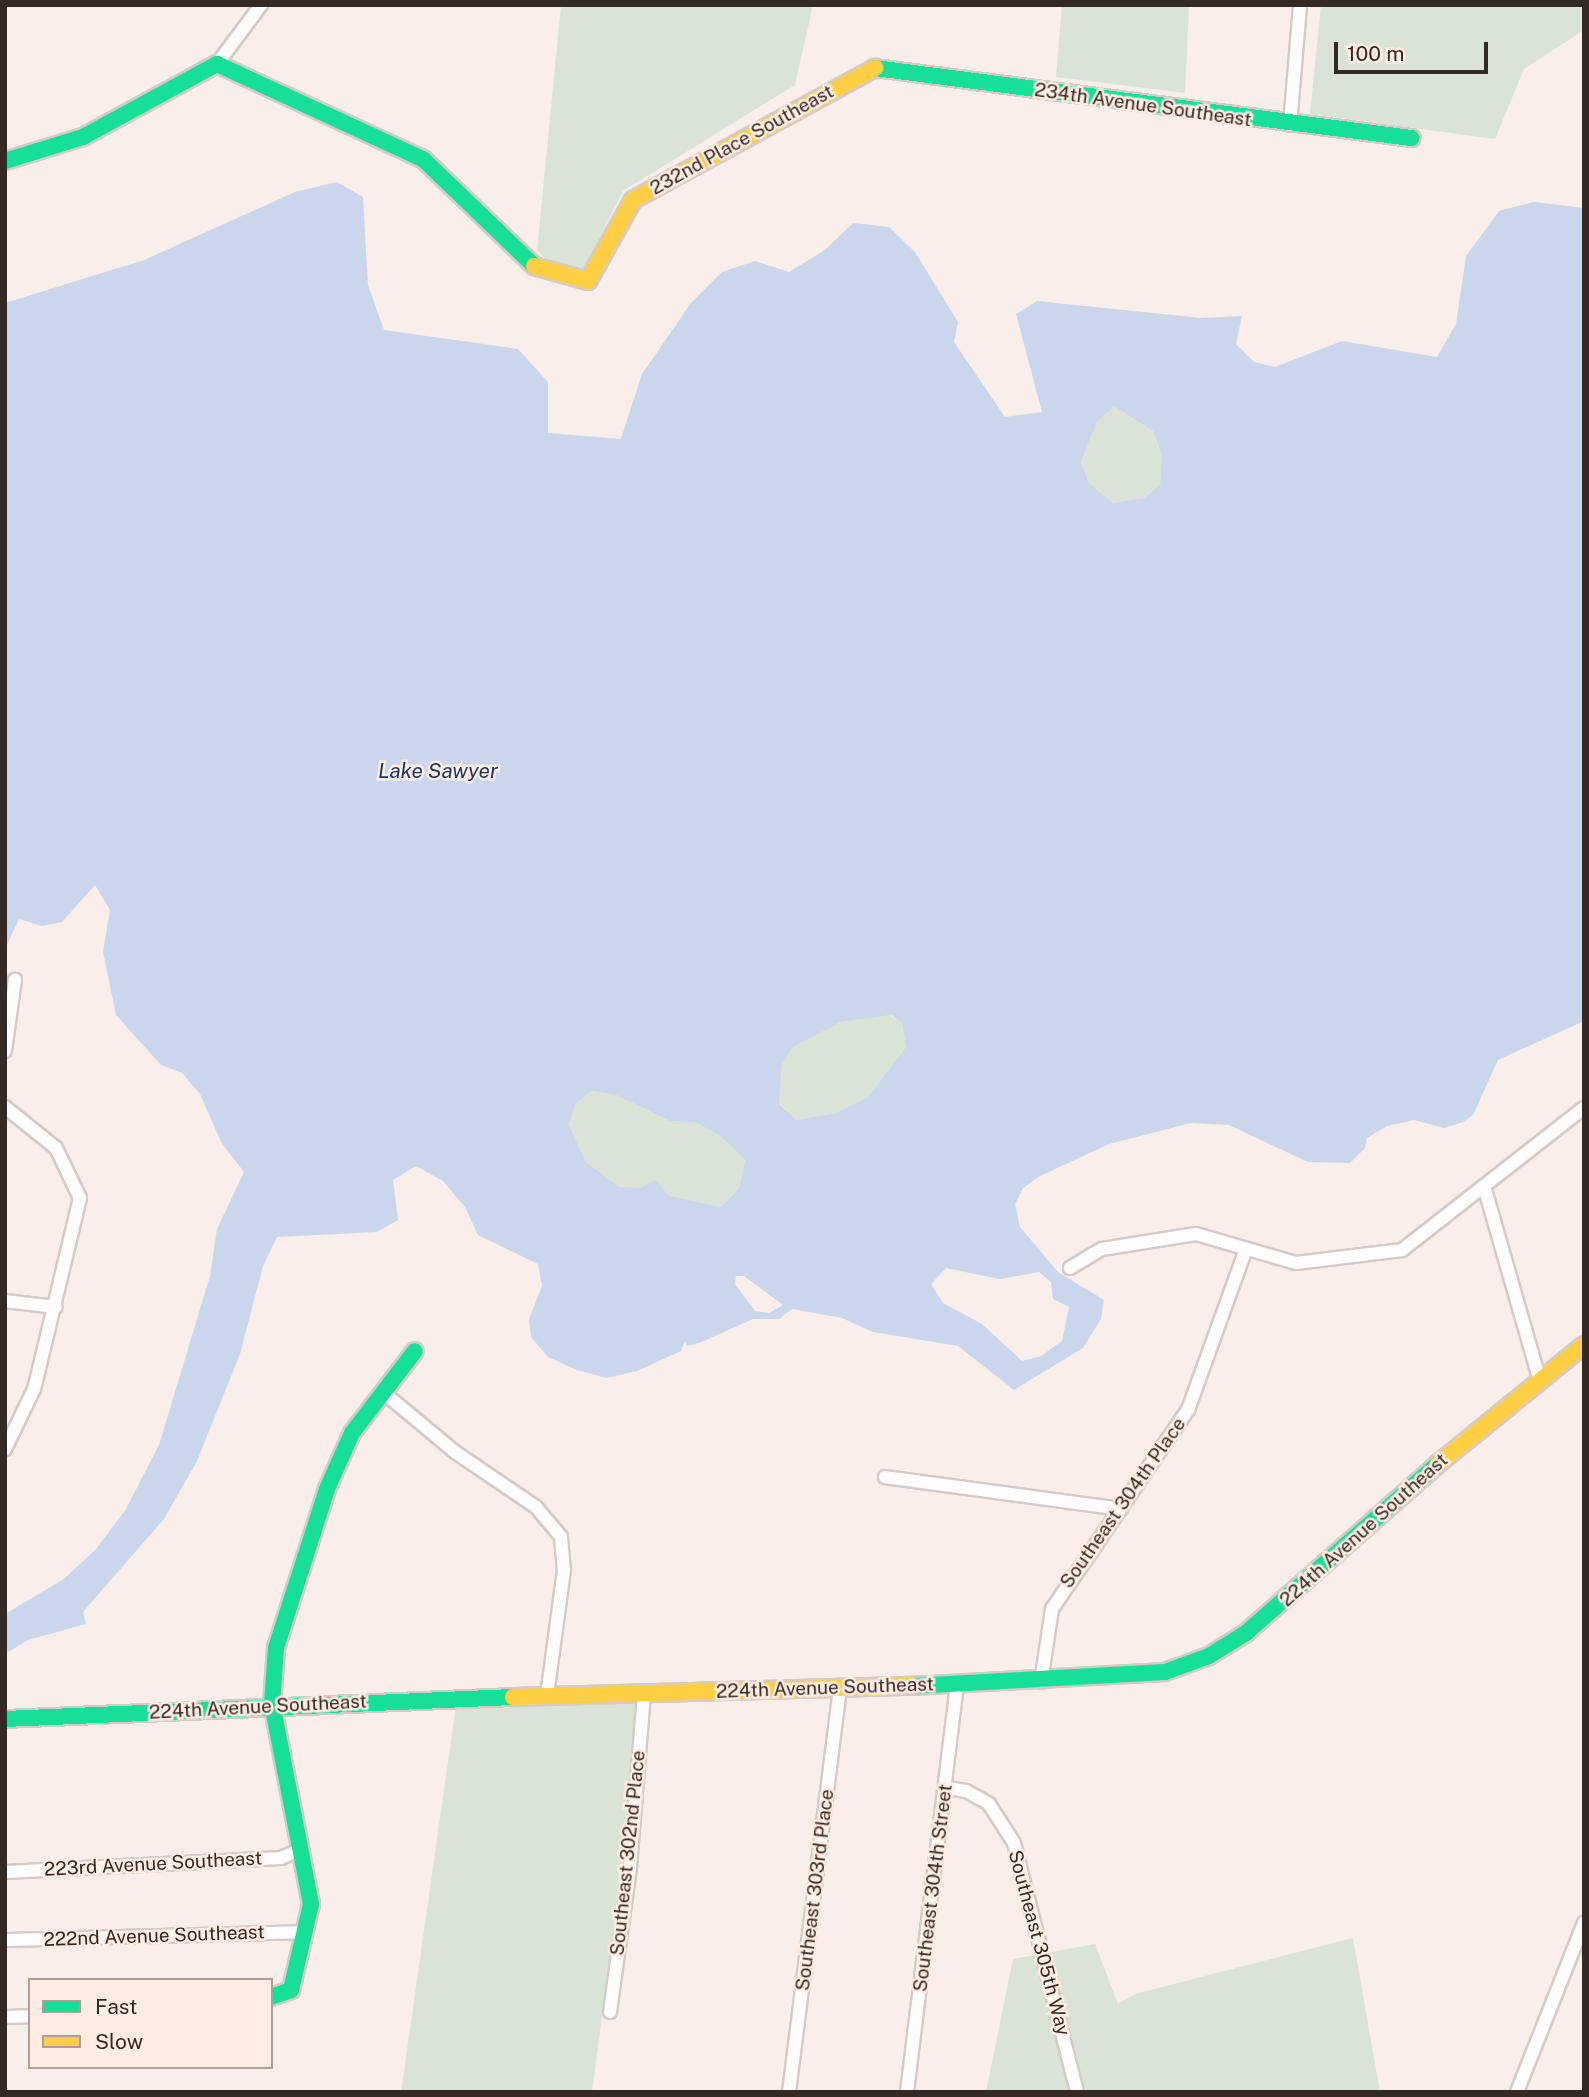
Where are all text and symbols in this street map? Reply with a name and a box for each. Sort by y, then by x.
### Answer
scale bar [1337,28,1491,72]
text: 100 m [1347,41,1404,66]
street label: 234th Avenue Southeast [1033,78,1253,132]
street label: 232nd Place Southeast [646,80,838,200]
water label: Lake Sawyer [378,758,498,784]
street label: Southeast 304th Place [1055,1413,1191,1593]
street label: 224th Avenue Southeast [1275,1449,1453,1611]
street label: 224th Avenue Southeast [716,1673,934,1703]
street label: 224th Avenue Southeast [149,1690,367,1724]
street label: Southeast 302nd Place [606,1749,650,1957]
street label: Southeast 304th Street [909,1783,957,1993]
street label: Southeast 303rd Place [791,1788,839,1992]
street label: 223rd Avenue Southeast [43,1847,263,1881]
street label: Southeast 305th Way [1003,1848,1075,2038]
street label: 222nd Avenue Southeast [43,1921,265,1951]
legend [28,1978,273,2069]
text: Fast [95,1994,137,2019]
text: Slow [95,2029,143,2054]

